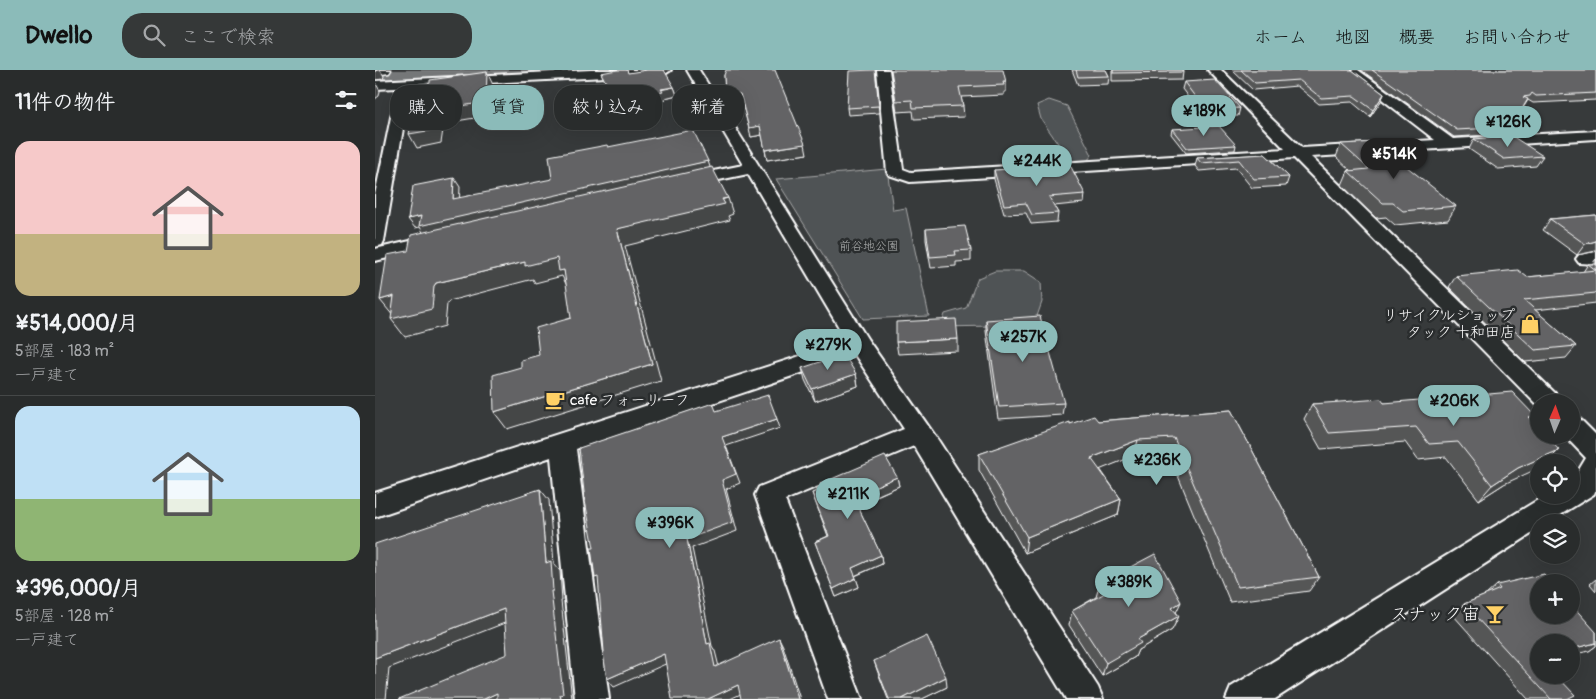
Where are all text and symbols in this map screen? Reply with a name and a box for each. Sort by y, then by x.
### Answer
search box [122,13,472,58]
text: Dwello [25,21,92,50]
icon: search [140,21,168,49]
text: ここで検索 [180,25,275,49]
text: ホーム [1254,26,1307,49]
text: 地図 [1335,26,1371,49]
text: 概要 [1399,26,1435,49]
text: お問い合わせ [1463,26,1571,49]
chip: 購入 [390,85,462,130]
chip: 賃貸 [472,85,544,130]
chip: 絞り込み [554,85,662,130]
chip: 新着 [672,85,744,130]
icon: filters [332,86,360,114]
text: 11件の物件 [15,89,115,116]
pin: ¥189K [1169,94,1239,137]
text: ¥189K [1182,101,1226,121]
pin: ¥126K [1473,106,1543,148]
text: ¥126K [1485,112,1531,132]
pin: ¥514K [1359,138,1429,180]
pin: ¥244K [1002,144,1072,187]
text: ¥514K [1372,144,1416,164]
text: ¥244K [1013,151,1061,171]
icon: home [143,173,233,263]
park label: 前谷地公園 [839,239,899,254]
place label: リサイクルショップ タック 十和田店 [1383,306,1515,342]
text: ¥514,000/月 [15,310,138,337]
shop icon: リサイクルショップ タック 十和田店 [1519,313,1541,335]
pin: ¥257K [988,320,1058,363]
text: ¥257K [1000,327,1046,347]
pin: ¥279K [793,328,863,371]
text: ¥279K [805,335,851,355]
text: 5部屋 · 183 m² [15,341,114,361]
text: 一戸建て [15,365,79,385]
pin: ¥206K [1419,384,1489,427]
cafe icon: cafe フォーリーフ [544,389,566,411]
place label: cafe フォーリーフ [570,391,690,410]
text: ¥206K [1429,391,1479,411]
north arrow [1530,394,1580,444]
map controls [1530,394,1580,684]
icon: home [143,439,233,529]
pin: ¥236K [1122,444,1192,486]
text: ¥236K [1133,450,1181,470]
button: locate [1530,454,1580,504]
pin: ¥211K [813,478,883,520]
text: ¥211K [827,484,869,504]
pin: ¥396K [635,506,705,549]
text: ¥396K [646,513,694,533]
button: layers [1530,514,1580,564]
pin: ¥389K [1094,566,1164,608]
text: ¥389K [1106,572,1152,592]
button: + [1530,574,1580,624]
text: ¥396,000/月 [15,575,141,602]
place label: スナック宙 [1390,603,1480,626]
bar icon: スナック宙 [1484,603,1506,625]
text: 5部屋 · 128 m² [15,606,114,626]
text: 一戸建て [15,630,79,650]
button: − [1530,634,1580,684]

